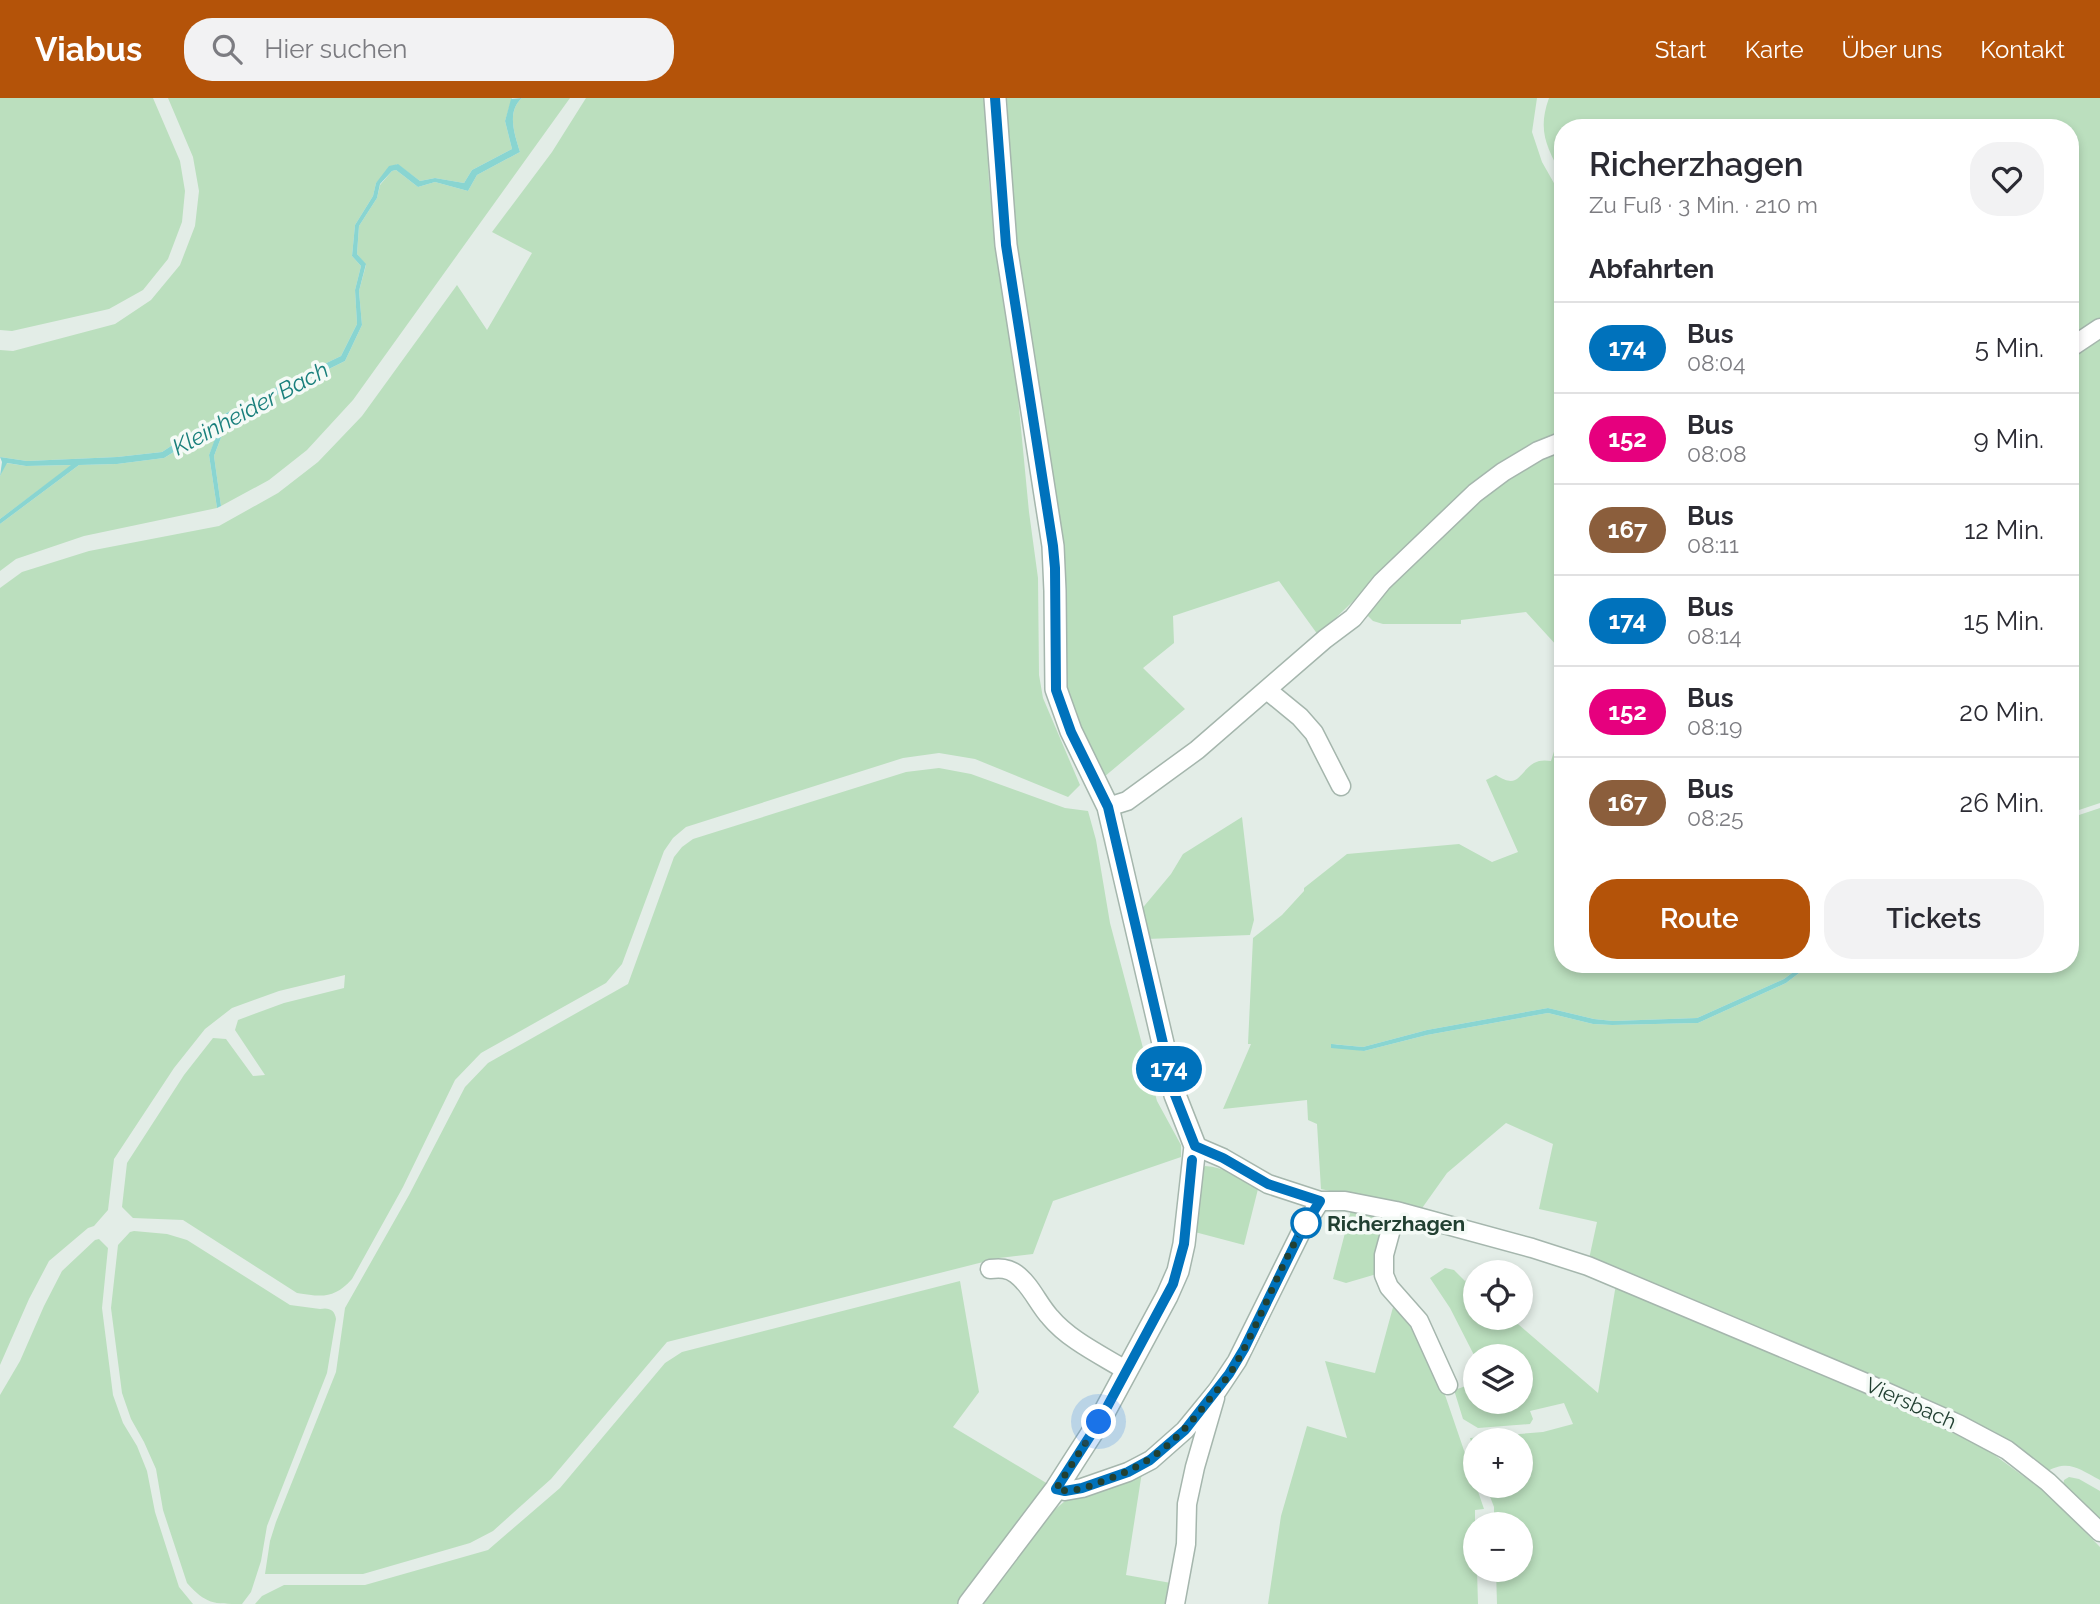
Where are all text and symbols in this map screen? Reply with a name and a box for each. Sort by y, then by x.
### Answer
search box [184,18,674,81]
text: Viabus [35,30,142,69]
icon: search [208,30,246,68]
text: Hier suchen [264,34,407,64]
text: Start [1655,35,1707,64]
text: Karte [1745,35,1804,64]
text: Über uns [1842,35,1942,64]
text: Kontakt [1980,35,2065,64]
button: heart [1970,142,2044,216]
text: Richerzhagen [1589,145,1803,184]
text: Zu Fuß · 3 Min. · 210 m [1589,191,1818,218]
text: Abfahrten [1589,254,1714,284]
text: Bus [1687,319,1734,349]
text: 174 [1608,333,1647,362]
text: 5 Min. [1975,333,2044,363]
text: 08:04 [1687,349,1746,376]
water label: Kleinheider Bach [167,355,333,461]
text: Bus [1687,410,1734,440]
text: 152 [1608,424,1647,453]
text: 9 Min. [1974,424,2044,454]
text: 08:08 [1687,440,1747,467]
text: Bus [1687,501,1734,531]
text: 167 [1608,515,1647,544]
text: 12 Min. [1964,515,2044,545]
text: 08:11 [1687,531,1739,558]
text: Bus [1687,592,1734,622]
text: 174 [1608,606,1647,635]
text: 15 Min. [1964,606,2044,636]
text: 08:14 [1687,622,1741,649]
text: Bus [1687,683,1734,713]
text: 152 [1608,697,1647,726]
text: 20 Min. [1959,697,2044,727]
text: 08:19 [1687,713,1742,740]
text: Bus [1687,774,1734,804]
text: 167 [1608,788,1647,817]
text: 26 Min. [1960,788,2044,818]
text: 08:25 [1687,804,1744,831]
button: Route [1589,879,1810,959]
button: Tickets [1824,879,2044,959]
line badge: 174 [1129,1046,1209,1092]
text: 174 [1150,1054,1188,1083]
marker: Richerzhagen [1291,1208,1321,1238]
place label: Richerzhagen [1327,1211,1465,1236]
map controls [1463,1260,1533,1582]
button: locate [1463,1260,1533,1330]
button: layers [1463,1344,1533,1414]
street label: Viersbach [1862,1372,1960,1434]
your location [1081,1404,1116,1439]
button: + [1463,1428,1533,1498]
button: − [1463,1512,1533,1582]

